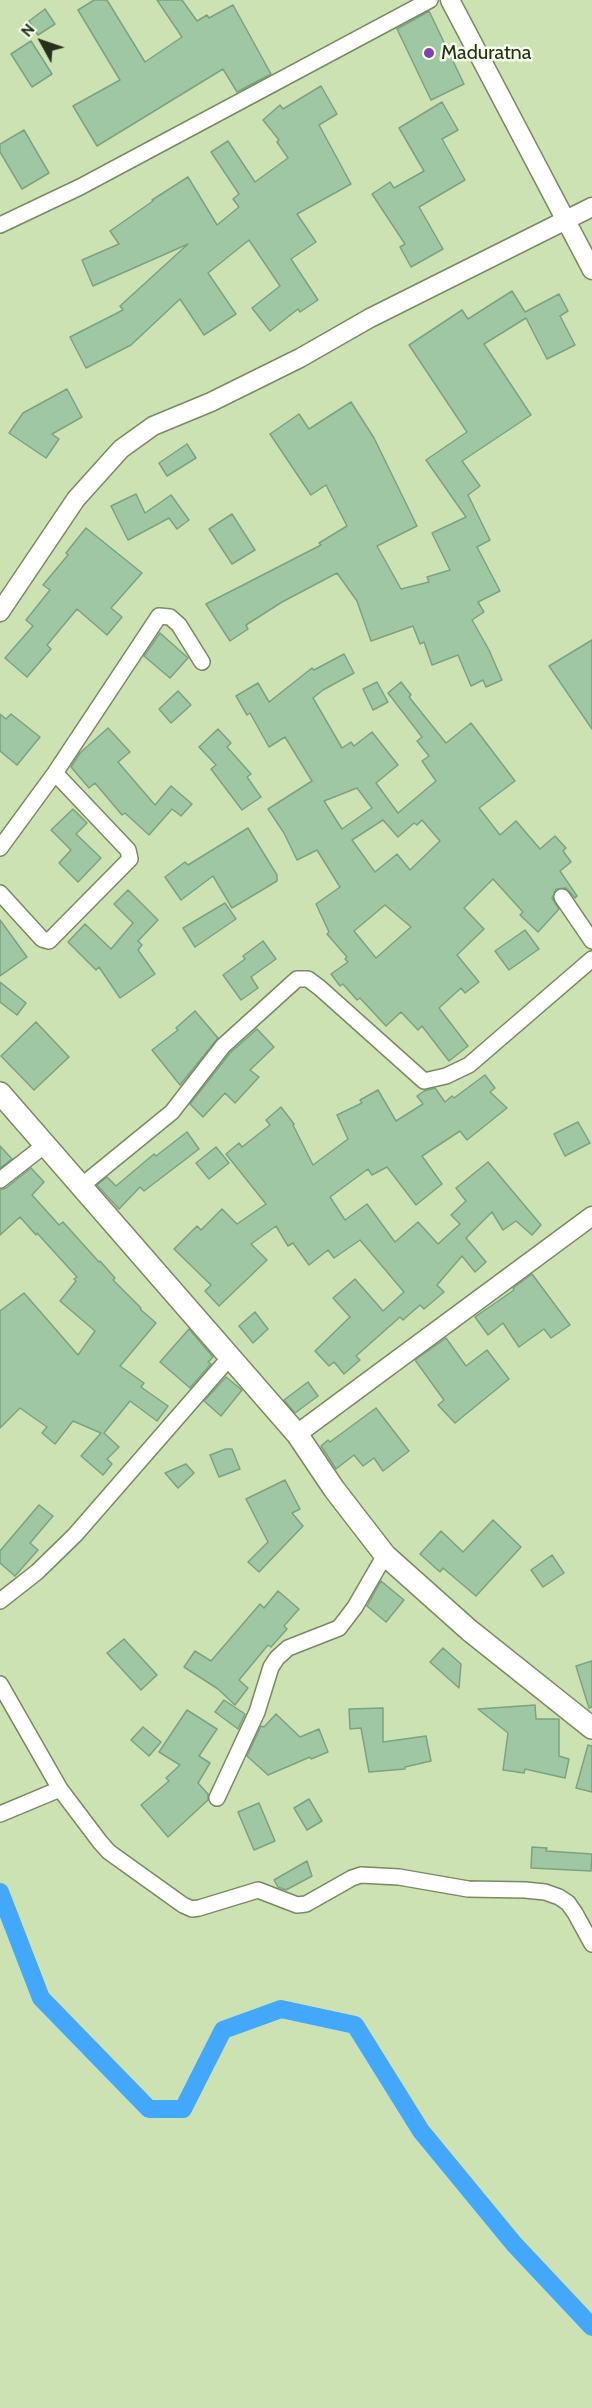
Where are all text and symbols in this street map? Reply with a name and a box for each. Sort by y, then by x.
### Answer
north arrow [12,12,72,72]
text: N [17,20,39,41]
place label: Maduratna [441,41,531,65]
marker: Maduratna [422,46,436,60]

